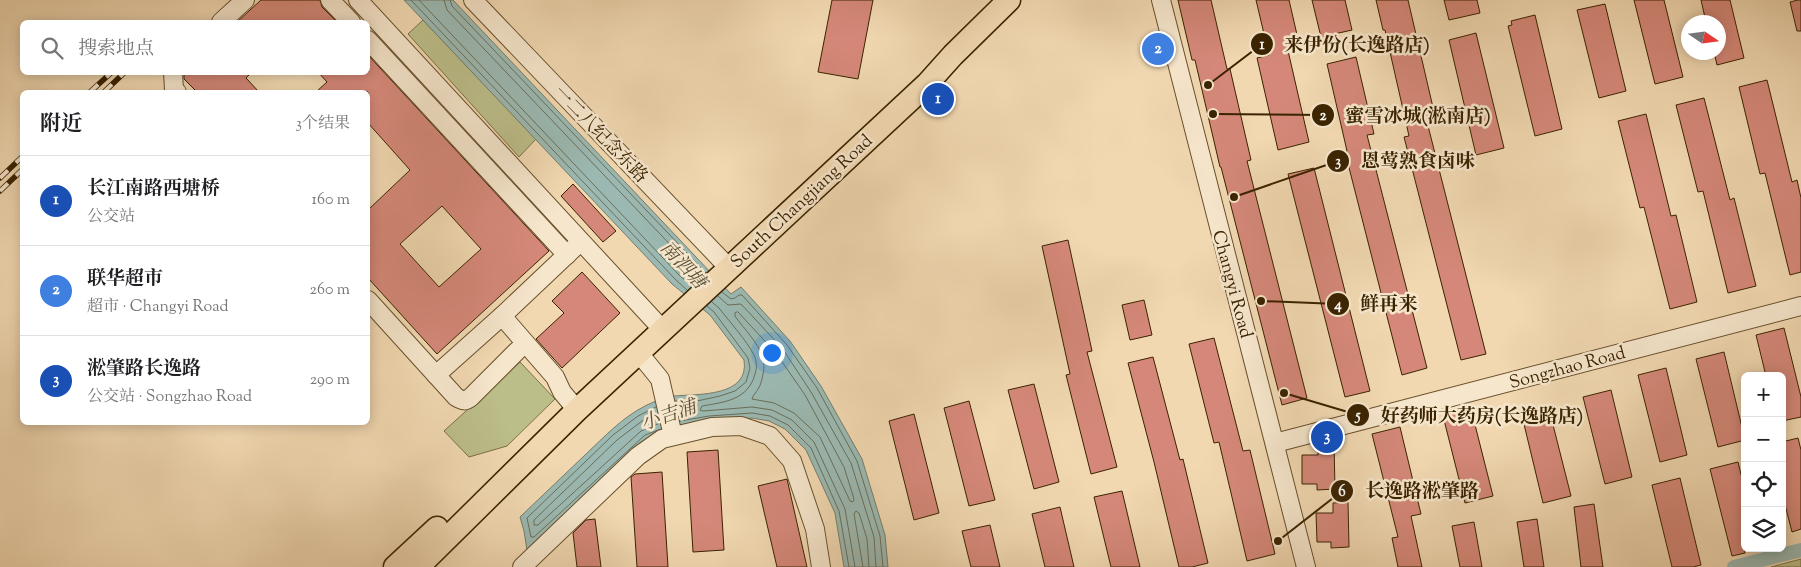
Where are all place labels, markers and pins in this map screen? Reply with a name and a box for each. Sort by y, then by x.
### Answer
callout: 来伊份(长逸路店) [1250,27,1440,61]
pin: 2 [1142,30,1174,68]
pin: 1 [922,80,954,118]
callout: 蜜雪冰城(淞南店) [1310,98,1501,132]
callout: 恩莺熟食卤味 [1326,144,1485,178]
callout: 鲜再来 [1325,287,1427,321]
callout: 好药师大药房(长逸路店) [1346,398,1593,432]
pin: 3 [1311,418,1343,456]
callout: 长逸路淞肇路 [1330,474,1489,508]

